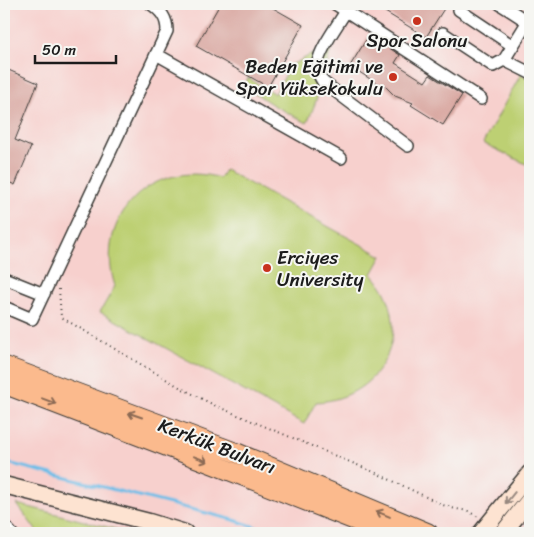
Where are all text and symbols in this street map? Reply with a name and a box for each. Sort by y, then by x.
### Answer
marker: Spor Salonu [411,15,423,27]
place label: Spor Salonu [366,24,468,57]
scale bar [35,32,116,64]
text: 50 m [42,37,77,63]
place label: Beden Eğitimi ve Spor Yüksekokulu [236,50,383,105]
marker: Beden Eğitimi ve Spor Yüksekokulu [387,71,399,83]
place label: Erciyes University [277,241,364,296]
marker: Erciyes University [261,262,273,274]
one-way arrow [41,397,57,406]
street label: Kerkük Bulvarı [153,408,281,484]
one-way arrow [127,410,143,419]
one-way arrow [193,455,208,465]
one-way arrow [504,491,515,504]
one-way arrow [376,509,391,519]

